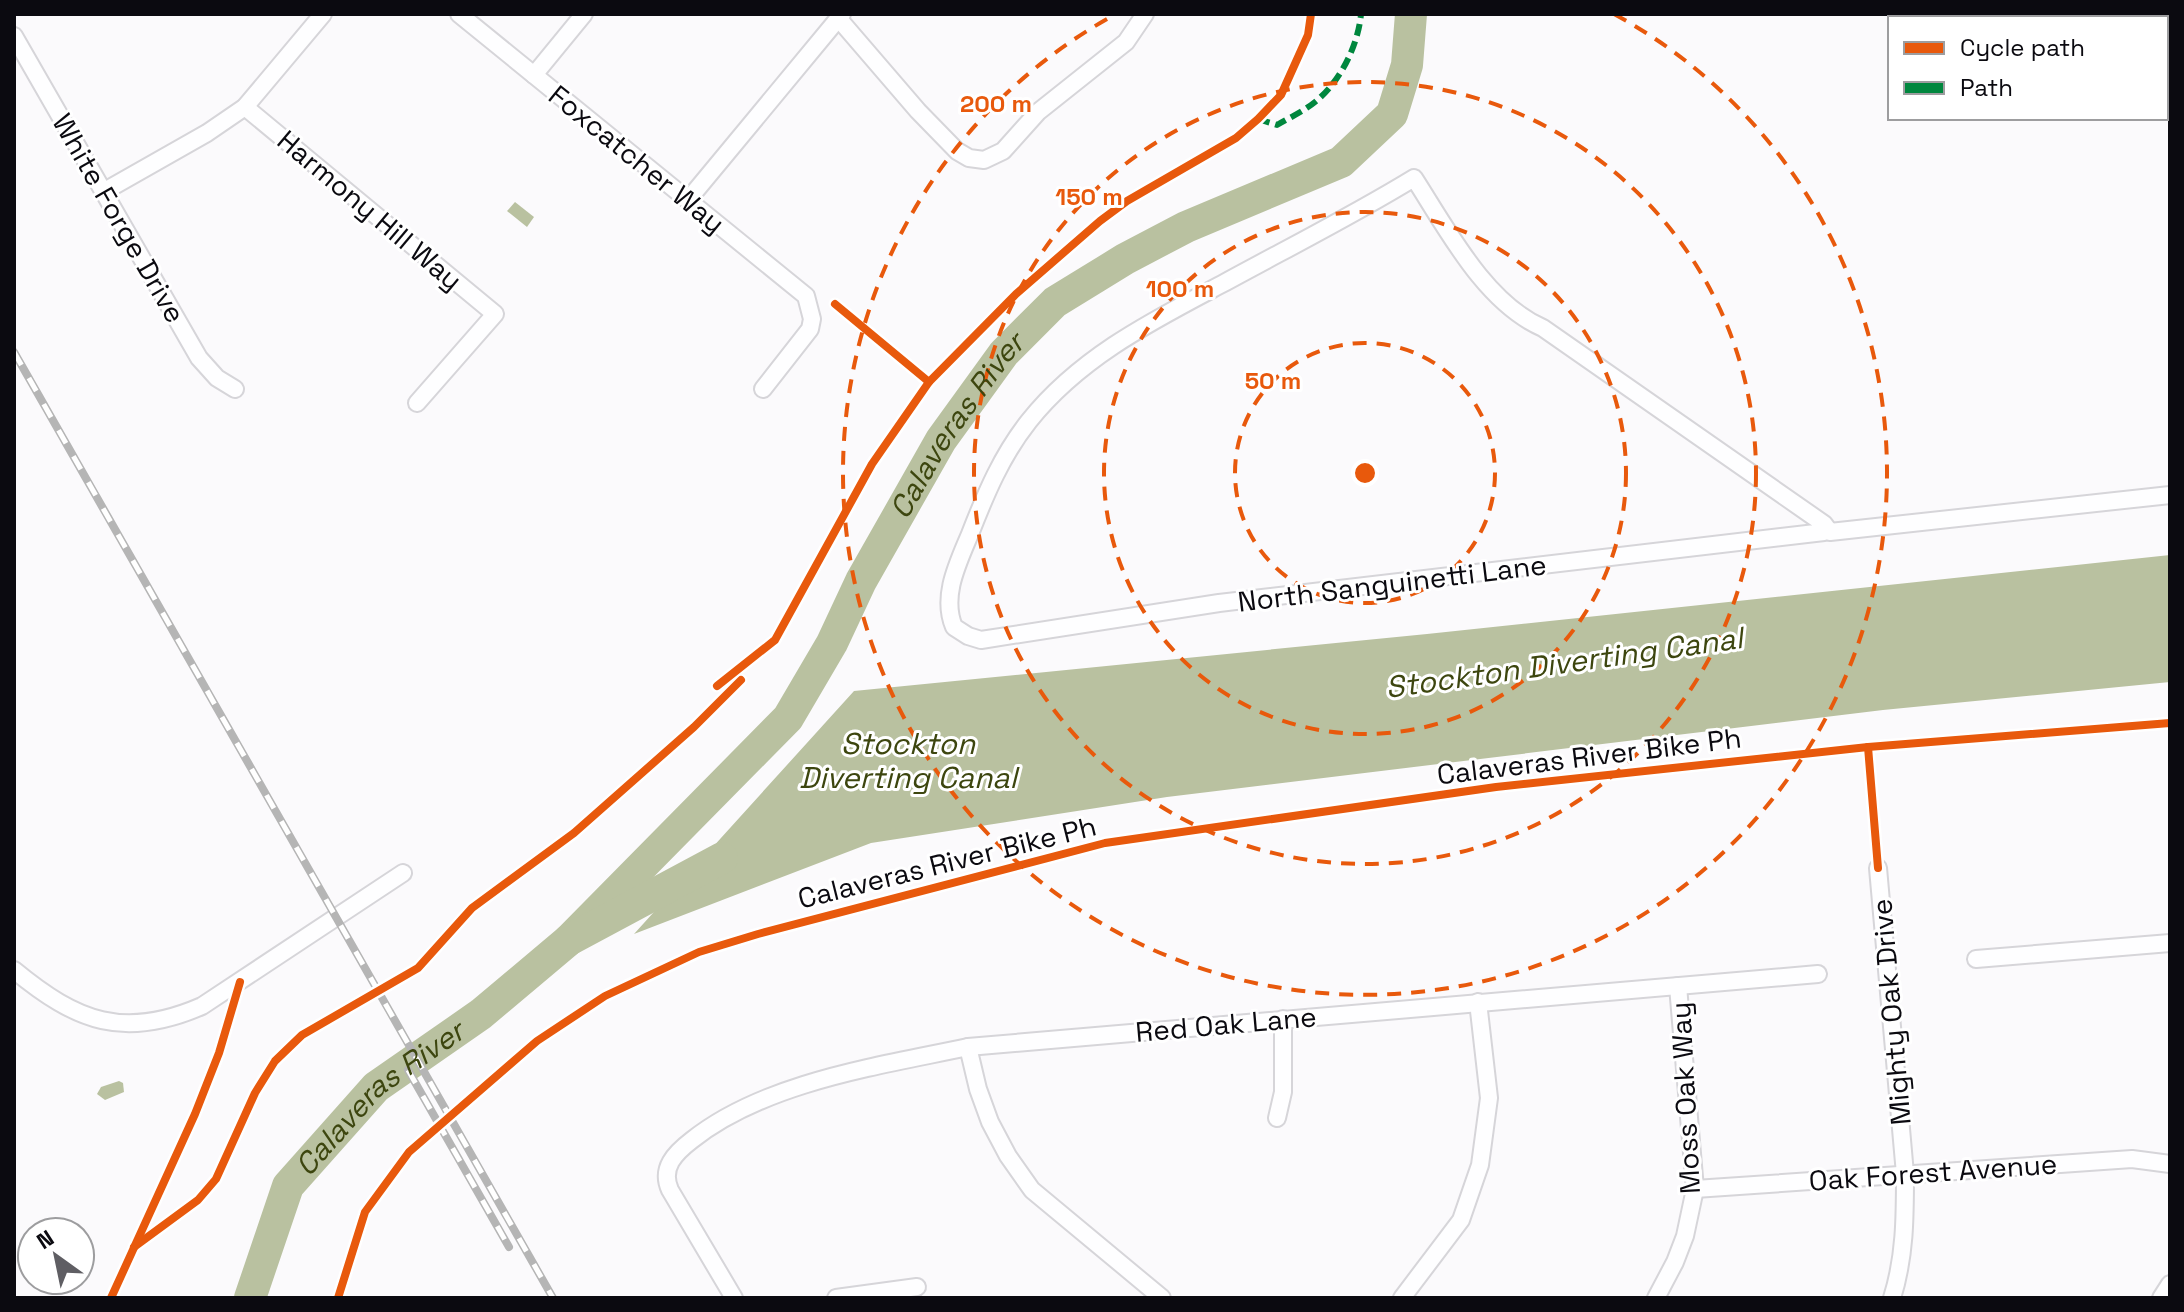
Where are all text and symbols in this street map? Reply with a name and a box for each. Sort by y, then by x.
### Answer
legend [1888,16,2168,120]
text: Cycle path [1960,32,2085,63]
text: Path [1960,72,2013,103]
street label: Foxcatcher Way [542,77,732,241]
text: 200 m [960,88,1032,119]
street label: White Forge Drive [44,107,194,329]
street label: Harmony Hill Way [270,122,470,298]
text: 150 m [1055,181,1123,212]
text: 100 m [1146,273,1214,304]
water label: Calaveras River [880,322,1034,525]
text: 50 m [1245,365,1301,396]
centre of rings [1351,459,1379,487]
street label: North Sanguinetti Lane [1236,546,1548,620]
water label: Stockton Diverting Canal [1383,618,1749,707]
street label: Calaveras River Bike Ph [1435,719,1743,793]
water label: Stockton Diverting Canal [799,724,1021,797]
street label: Calaveras River Bike Ph [794,807,1100,917]
street label: Mighty Oak Drive [1863,897,1919,1127]
street label: Red Oak Lane [1134,998,1318,1050]
street label: Moss Oak Way [1662,1001,1708,1195]
water label: Calaveras River [286,1010,474,1184]
street label: Oak Forest Avenue [1808,1145,2058,1199]
north arrow [16,1216,96,1296]
text: N [31,1223,59,1255]

